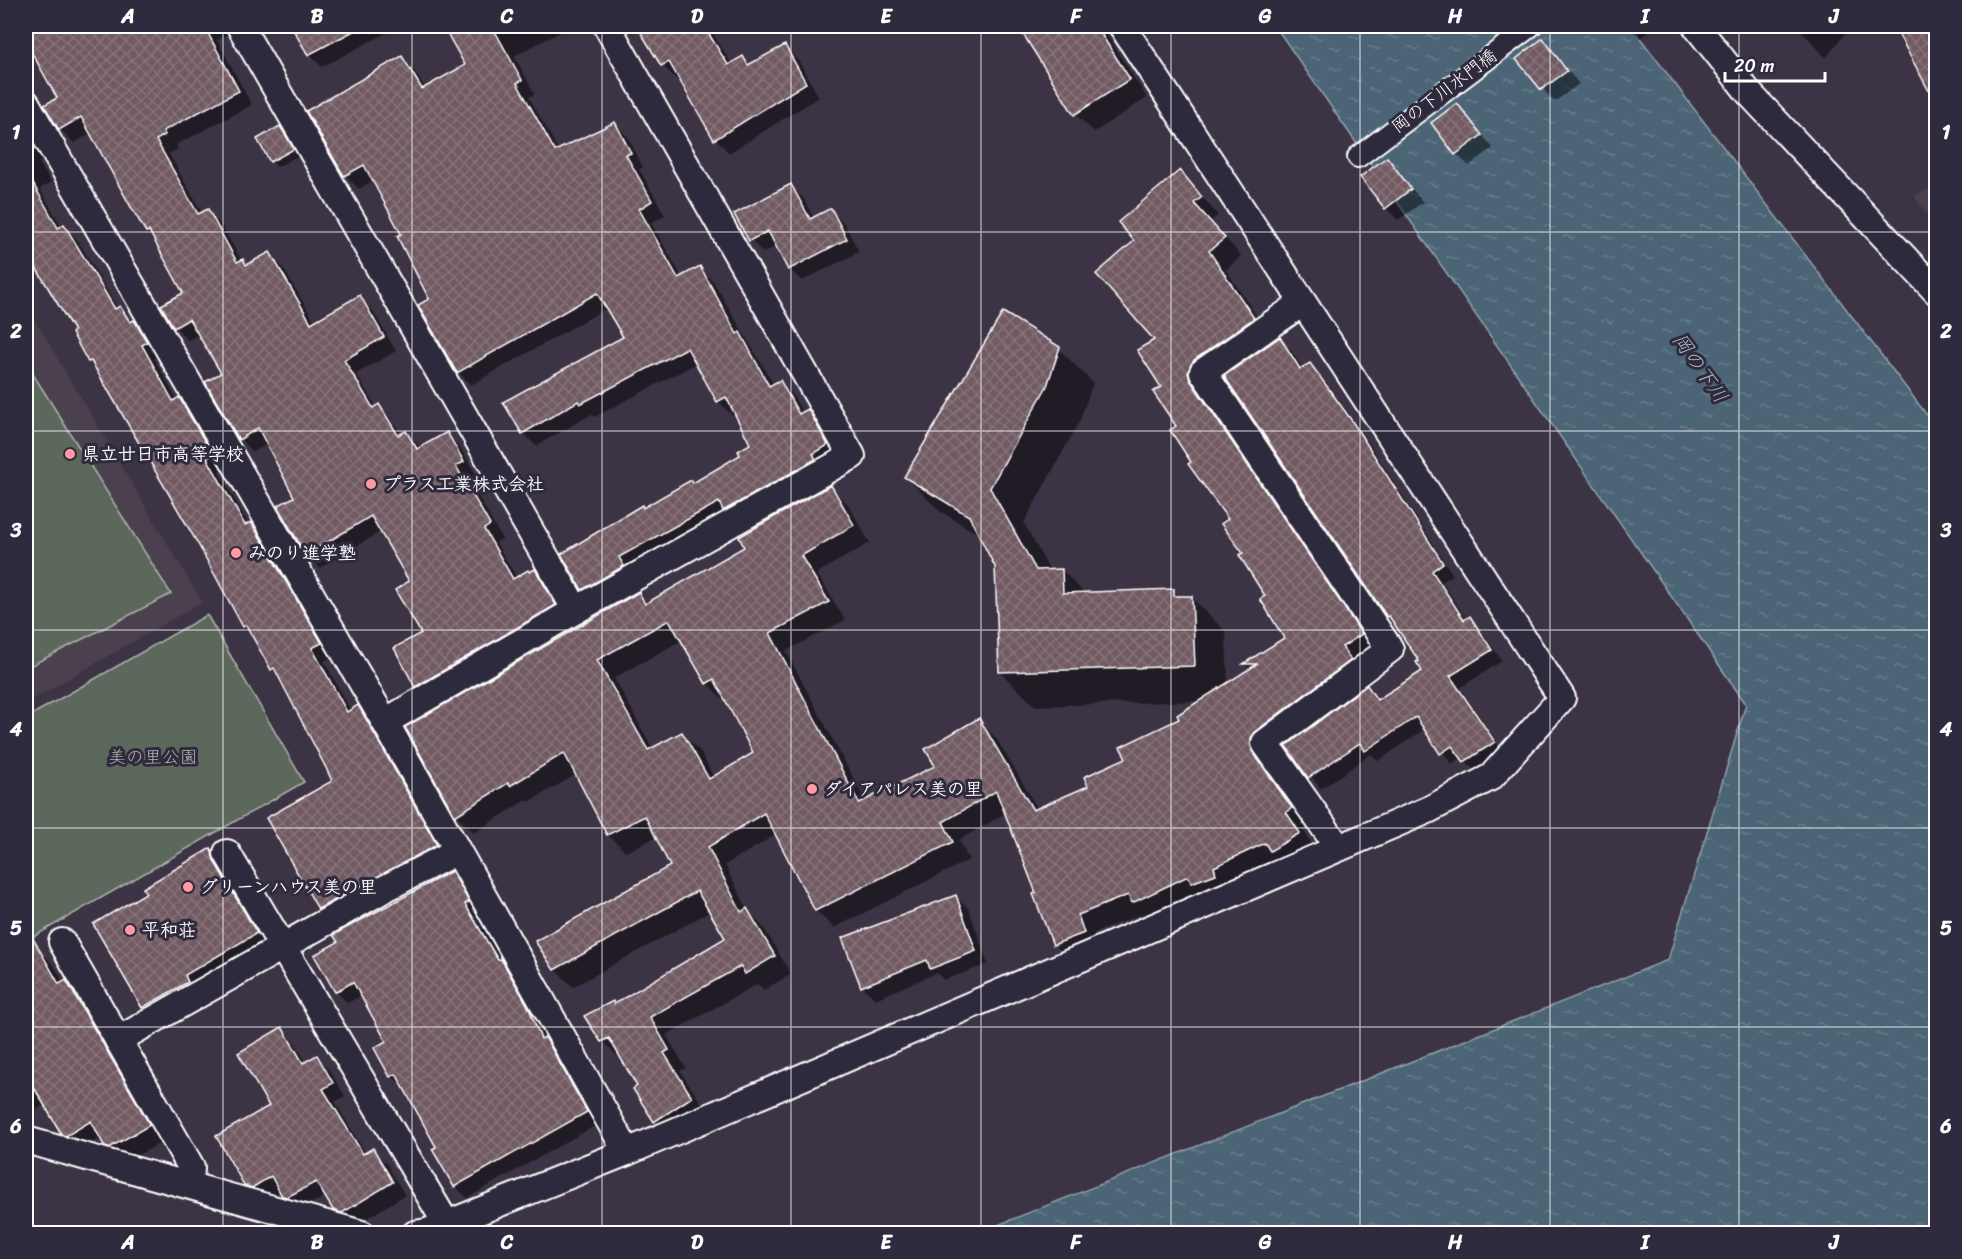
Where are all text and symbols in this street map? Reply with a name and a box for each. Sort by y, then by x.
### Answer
text: A [120,0,135,34]
text: B [311,0,324,34]
text: C [500,0,514,34]
text: D [691,0,704,34]
text: E [880,0,893,34]
text: F [1070,0,1083,34]
text: G [1258,0,1272,34]
text: H [1447,0,1463,34]
text: I [1640,0,1651,34]
text: J [1828,0,1840,34]
street label: 岡の下川水門橋 [1384,40,1504,142]
scale bar [1725,45,1826,83]
text: 20 m [1734,50,1774,82]
text: 1 [12,115,21,150]
text: 1 [1942,115,1951,150]
text: 2 [9,314,22,349]
text: 2 [1939,314,1952,349]
water label: 岡の下川 [1663,325,1737,411]
place label: 県立廿日市高等学校 [82,438,244,470]
marker: 県立廿日市高等学校 [63,447,77,461]
place label: プラス工業株式会社 [383,468,544,500]
marker: プラス工業株式会社 [364,477,378,491]
text: 3 [10,513,22,548]
text: 3 [1940,513,1952,548]
place label: みのり進学塾 [248,537,356,569]
marker: みのり進学塾 [229,546,243,560]
text: 4 [9,712,23,747]
text: 4 [1939,712,1953,747]
park label: 美の里公園 [108,741,198,773]
place label: ダイアパレス美の里 [824,773,983,805]
marker: ダイアパレス美の里 [805,782,819,796]
place label: グリーンハウス美の里 [200,871,377,903]
marker: グリーンハウス美の里 [181,880,195,894]
text: 5 [10,911,22,946]
text: 5 [1940,911,1952,946]
place label: 平和荘 [142,914,196,946]
marker: 平和荘 [123,923,137,937]
text: 6 [9,1109,22,1144]
text: 6 [1939,1109,1952,1144]
text: A [120,1225,135,1259]
text: B [311,1225,324,1259]
text: C [500,1225,514,1259]
text: D [691,1225,704,1259]
text: E [880,1225,893,1259]
text: F [1070,1225,1083,1259]
text: G [1258,1225,1272,1259]
text: H [1447,1225,1463,1259]
text: I [1640,1225,1651,1259]
text: J [1828,1225,1840,1259]

